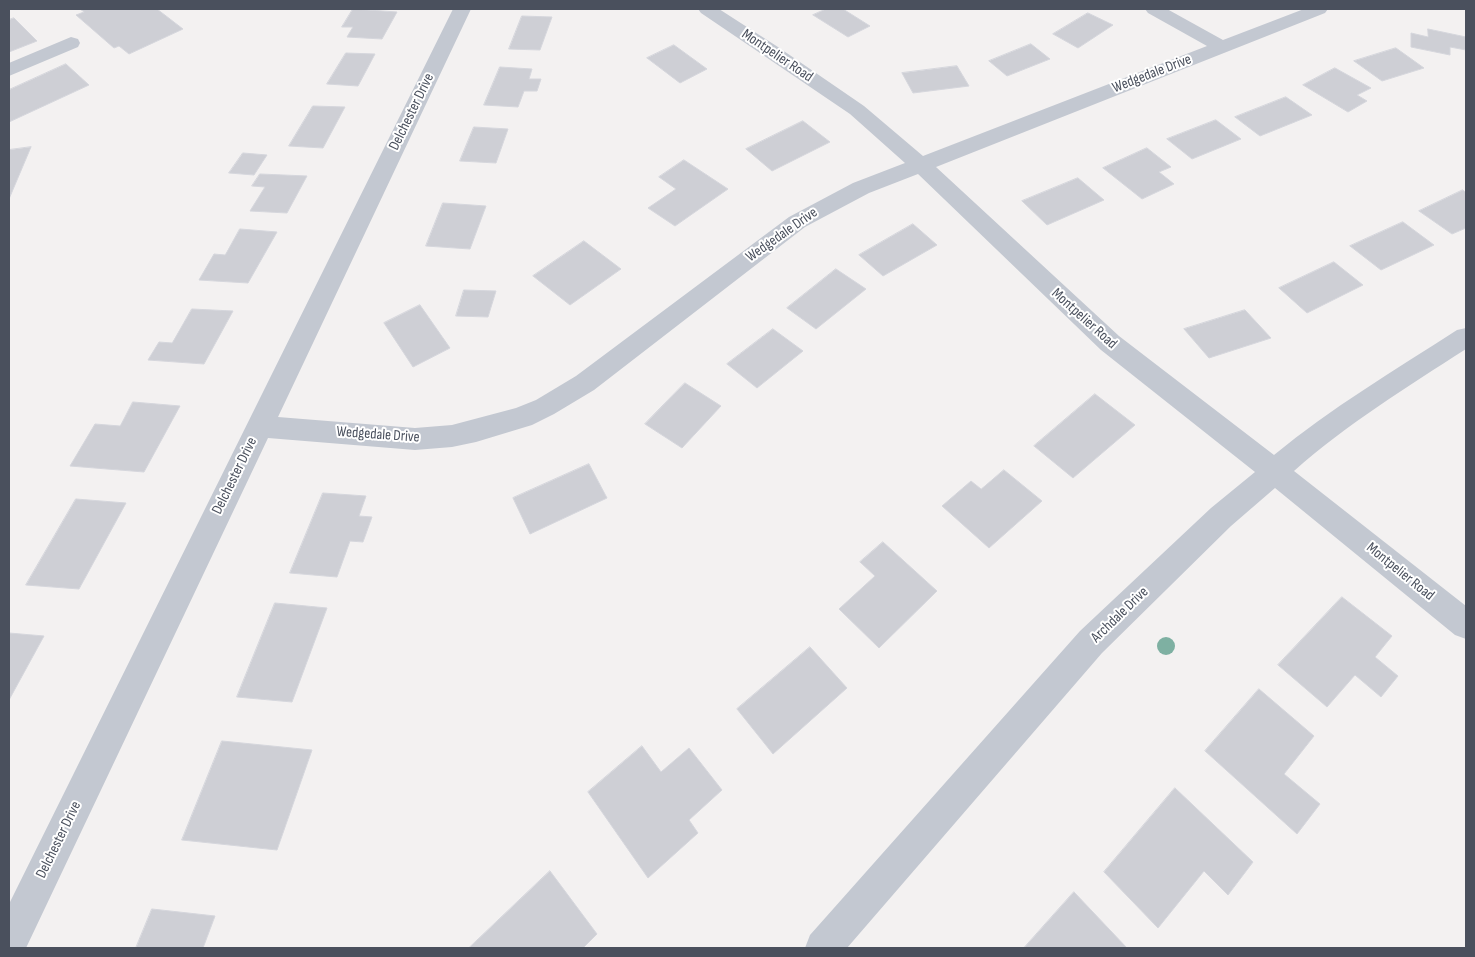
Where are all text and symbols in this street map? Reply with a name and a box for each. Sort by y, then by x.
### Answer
street label: Montpelier Road [738,26,816,86]
street label: Wedgedale Drive [1110,51,1194,97]
street label: Delchester Drive [386,71,438,153]
street label: Wedgedale Drive [743,204,821,266]
street label: Montpelier Road [1047,285,1121,353]
street label: Wedgedale Drive [336,423,420,447]
street label: Delchester Drive [209,435,261,517]
street label: Montpelier Road [1362,539,1438,605]
street label: Archdale Drive [1088,583,1152,647]
street label: Delchester Drive [33,799,85,881]

